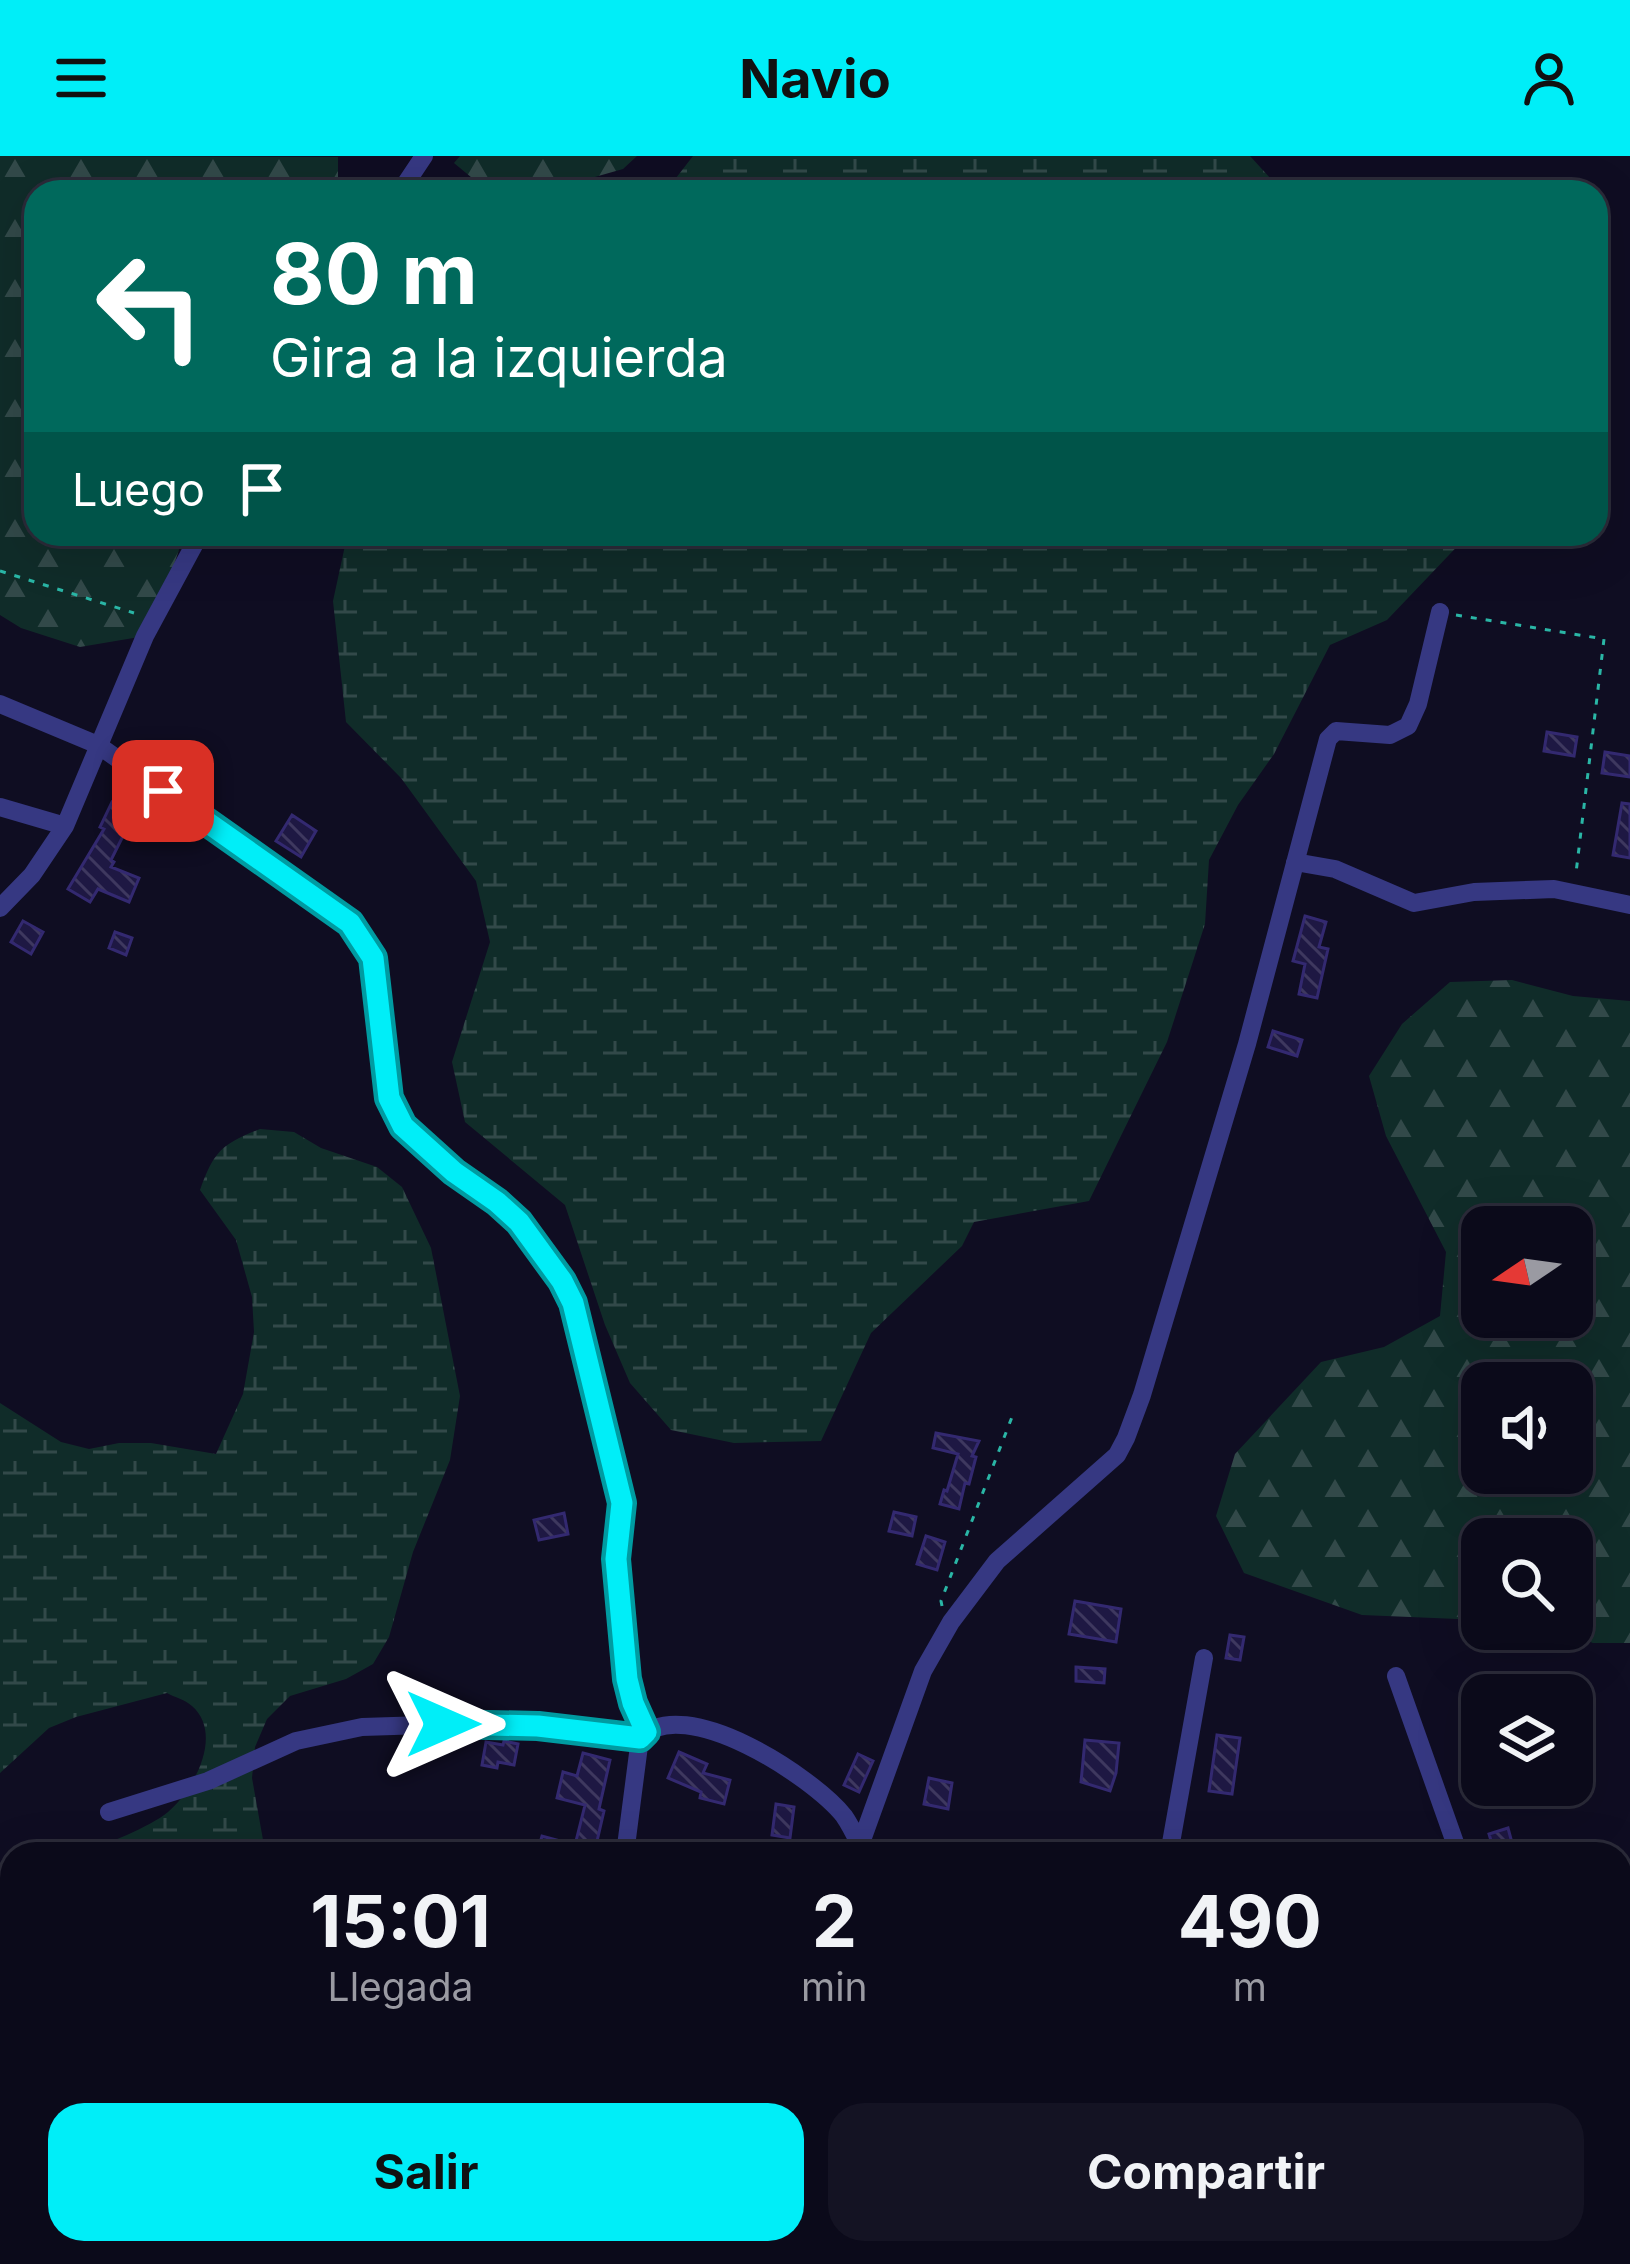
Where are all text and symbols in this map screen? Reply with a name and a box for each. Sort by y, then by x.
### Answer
icon: menu [48,45,114,111]
icon: person [1516,45,1582,111]
text: Navio [739,46,891,111]
text: 80 m [270,223,478,324]
icon: left [72,228,228,384]
text: Gira a la izquierda [270,325,728,390]
icon: arrive [229,456,295,522]
text: Luego [72,462,205,517]
pin [112,740,214,842]
icon: arrive [130,758,196,824]
north arrow [1461,1206,1593,1338]
map controls [1461,1206,1593,1806]
button: sound [1461,1362,1593,1494]
button: search [1461,1518,1593,1650]
position arrow [380,1661,506,1787]
button: layers [1461,1674,1593,1806]
text: 15:01 [310,1877,491,1964]
text: 2 [812,1877,857,1964]
text: 490 [1178,1877,1322,1964]
text: Llegada [328,1963,473,2010]
text: min [801,1963,868,2010]
text: m [1233,1963,1267,2010]
button: Salir [48,2103,804,2241]
button: Compartir [828,2103,1584,2241]

